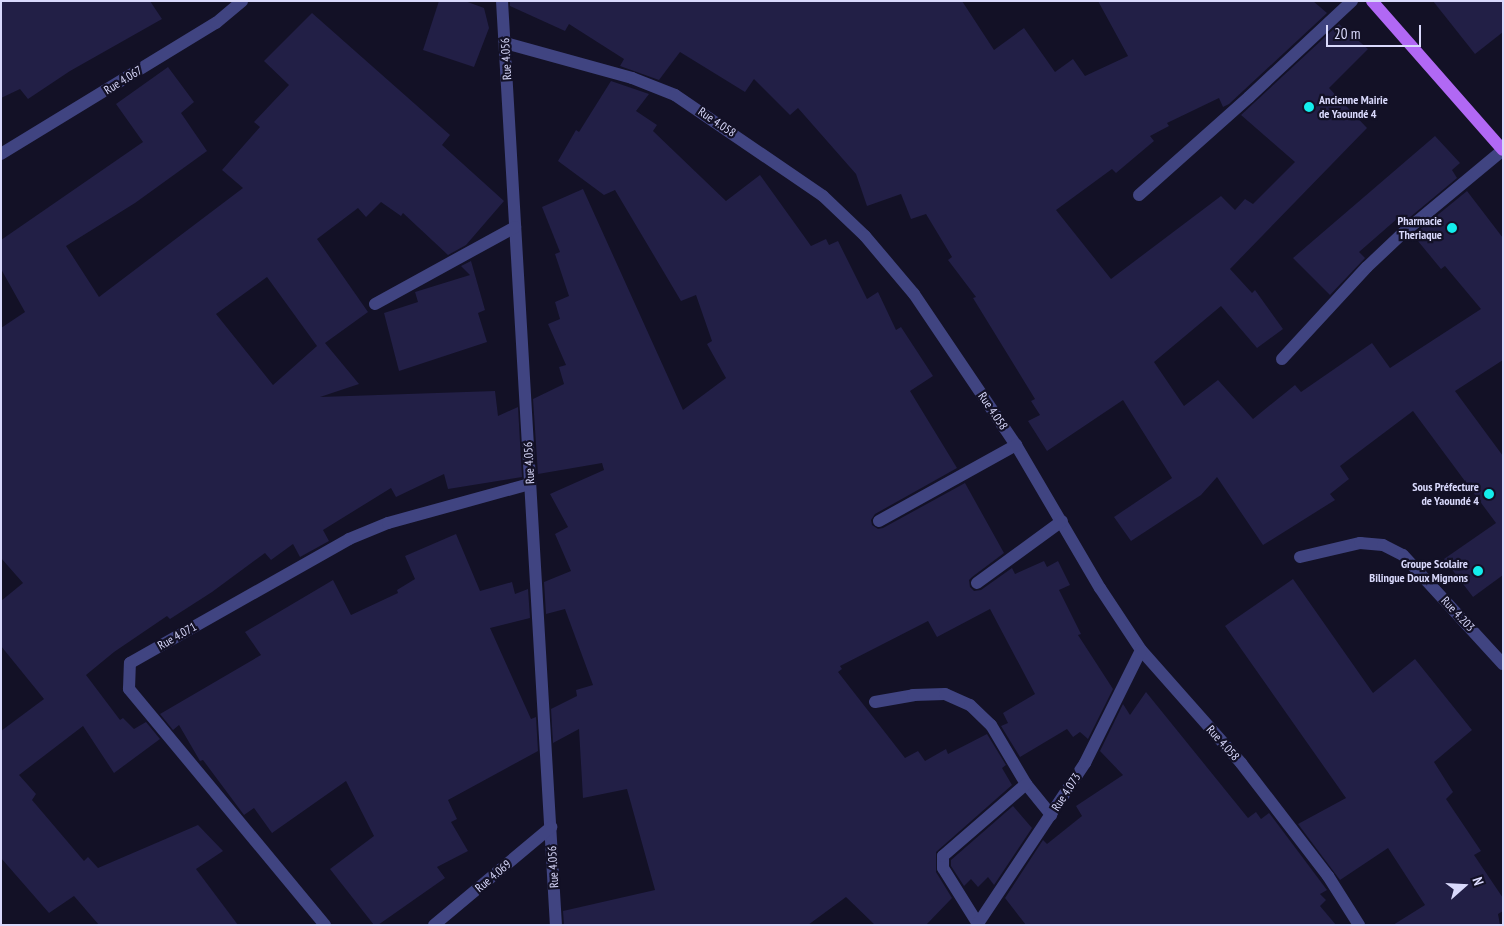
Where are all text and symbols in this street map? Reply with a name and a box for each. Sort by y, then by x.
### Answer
scale bar [1329,15,1424,47]
text: 20 m [1334,24,1360,43]
street label: Rue 4.056 [498,38,514,80]
street label: Rue 4.067 [101,63,145,97]
place label: Ancienne Mairie de Yaoundé 4 [1319,93,1388,121]
marker: Ancienne Mairie de Yaoundé 4 [1303,101,1315,113]
street label: Rue 4.058 [695,104,739,140]
place label: Pharmacie Theriaque [1397,214,1442,242]
marker: Pharmacie Theriaque [1446,222,1458,234]
street label: Rue 4.058 [975,389,1011,433]
street label: Rue 4.056 [521,442,537,484]
place label: Sous Préfecture de Yaoundé 4 [1412,480,1479,508]
marker: Sous Préfecture de Yaoundé 4 [1483,488,1495,500]
place label: Groupe Scolaire Bilingue Doux Mignons [1369,557,1468,585]
marker: Groupe Scolaire Bilingue Doux Mignons [1472,565,1484,577]
street label: Rue 4.203 [1438,594,1478,634]
street label: Rue 4.071 [155,619,199,653]
street label: Rue 4.058 [1204,723,1242,763]
street label: Rue 4.073 [1048,770,1084,814]
street label: Rue 4.056 [545,846,561,888]
street label: Rue 4.069 [472,857,514,895]
north arrow [1439,861,1489,911]
text: N [1468,875,1488,888]

